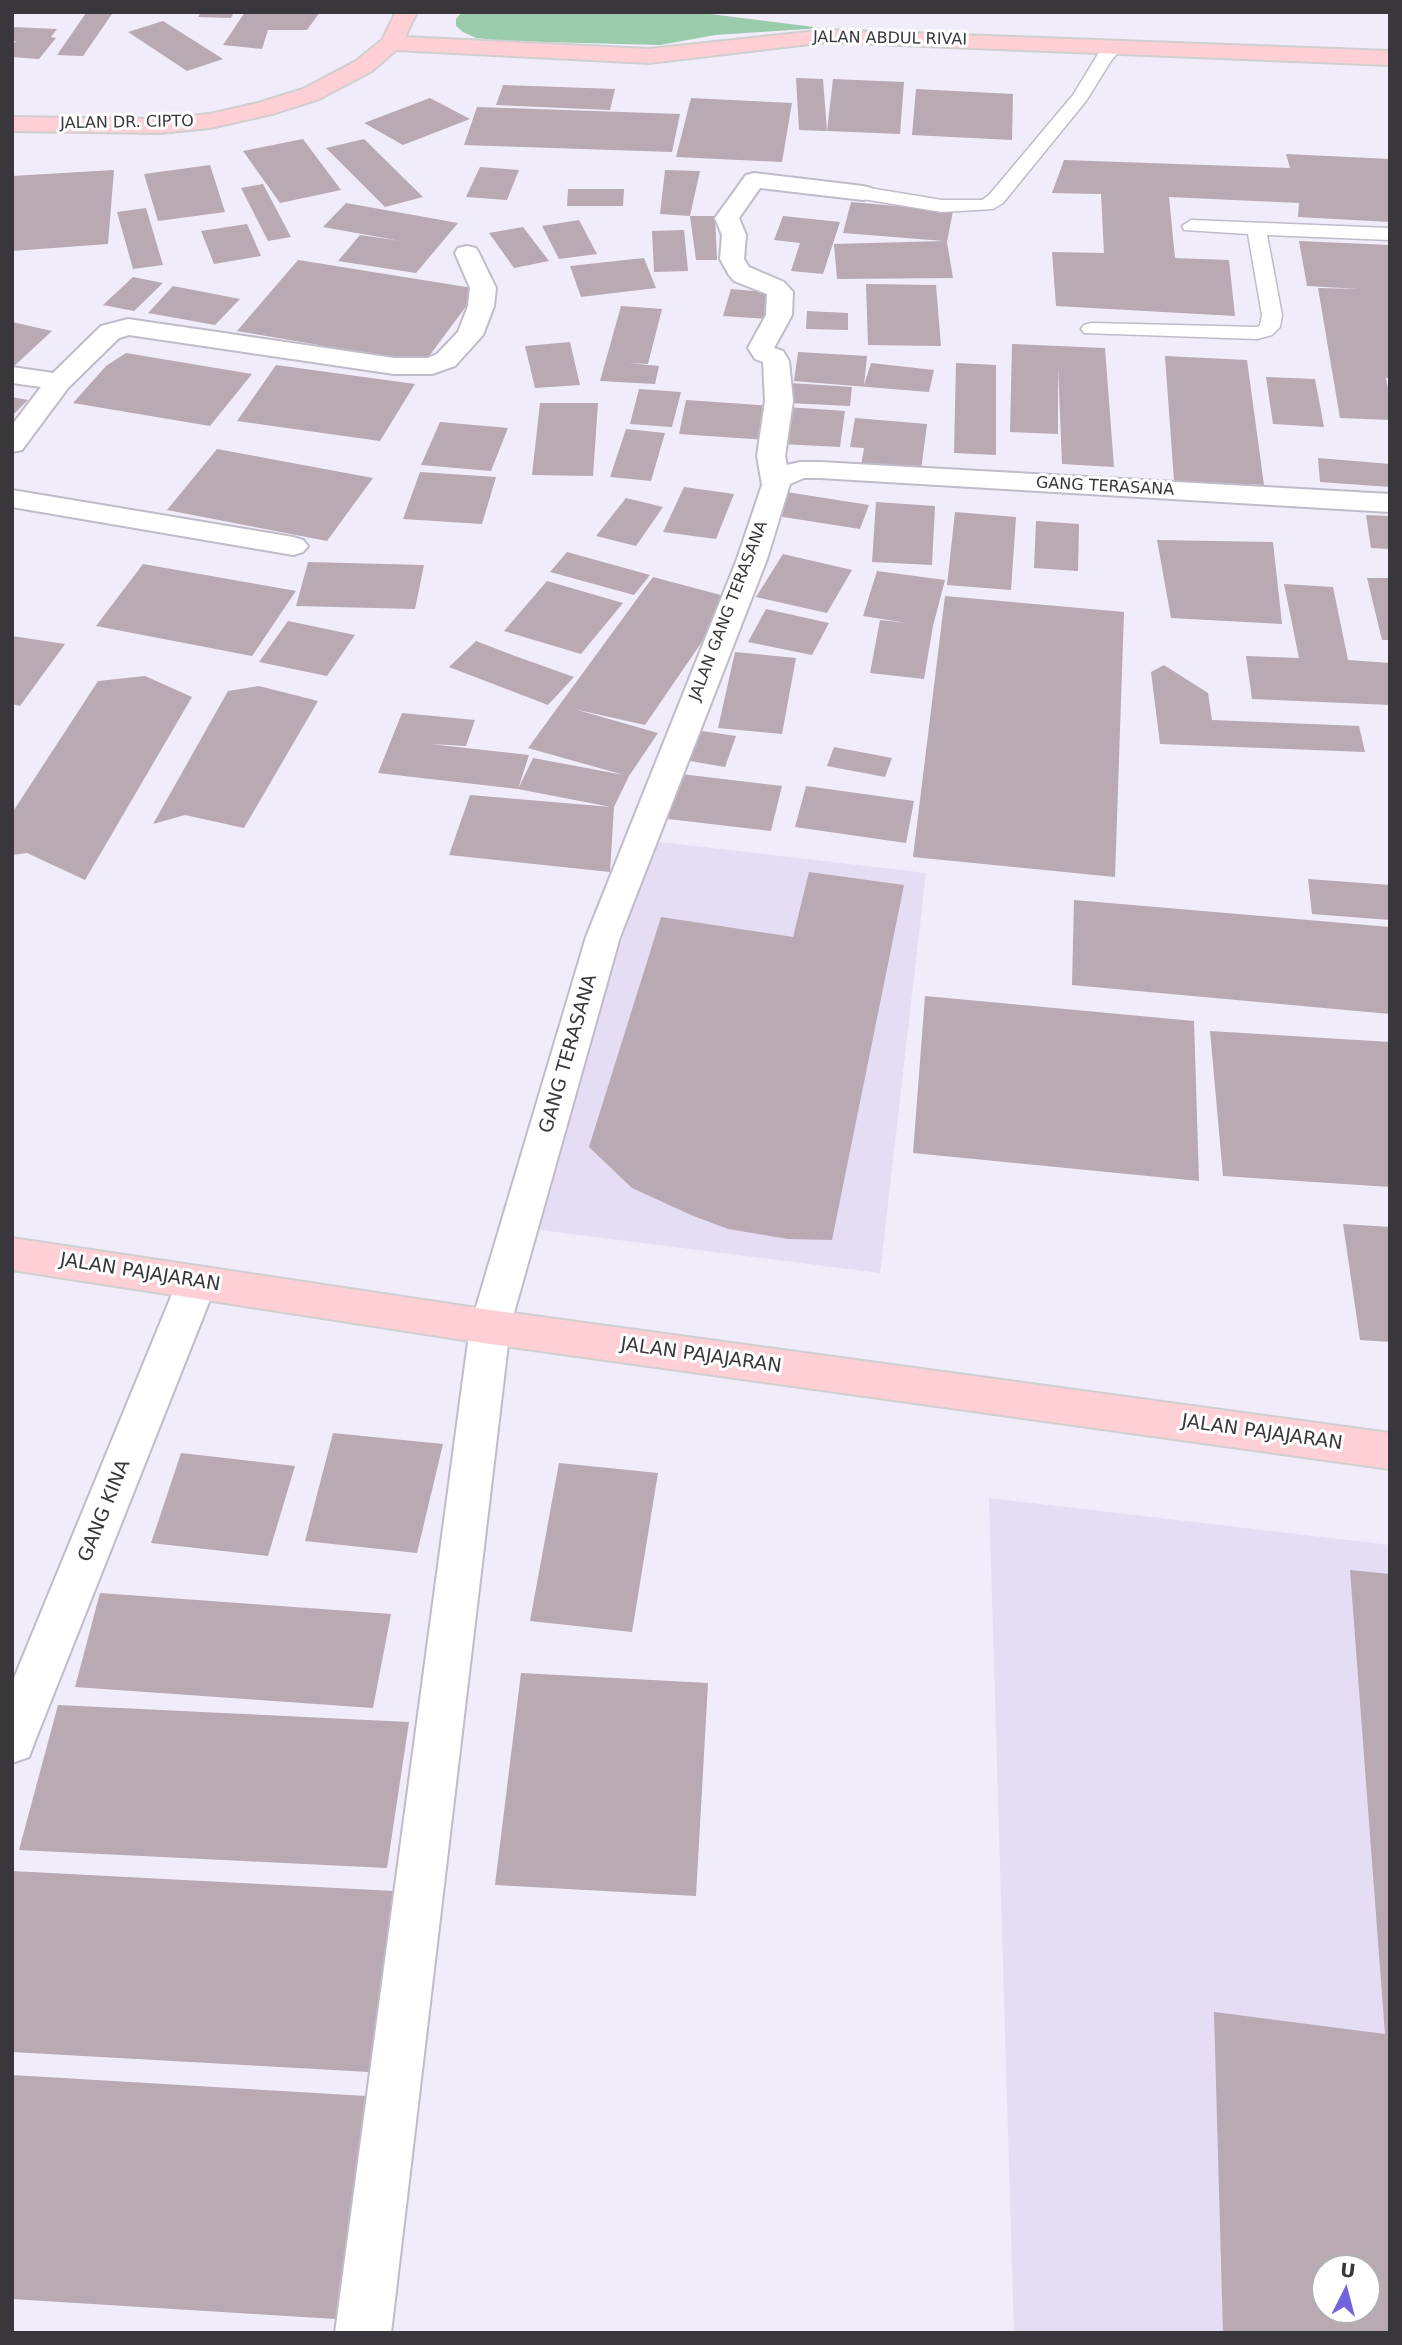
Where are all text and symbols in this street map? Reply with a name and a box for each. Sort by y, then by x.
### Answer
street label: JALAN ABDUL RIVAI [813,28,967,50]
street label: JALAN DR. CIPTO [60,112,194,134]
street label: GANG TERASANA [1035,474,1175,500]
street label: JALAN GANG TERASANA [686,518,772,704]
street label: GANG TERASANA [535,972,603,1136]
street label: JALAN PAJAJARAN [58,1249,222,1297]
street label: JALAN PAJAJARAN [619,1333,783,1379]
street label: JALAN PAJAJARAN [1180,1410,1344,1456]
street label: GANG KINA [74,1457,136,1565]
north arrow [1311,2254,1381,2324]
text: U [1339,2258,1357,2282]

